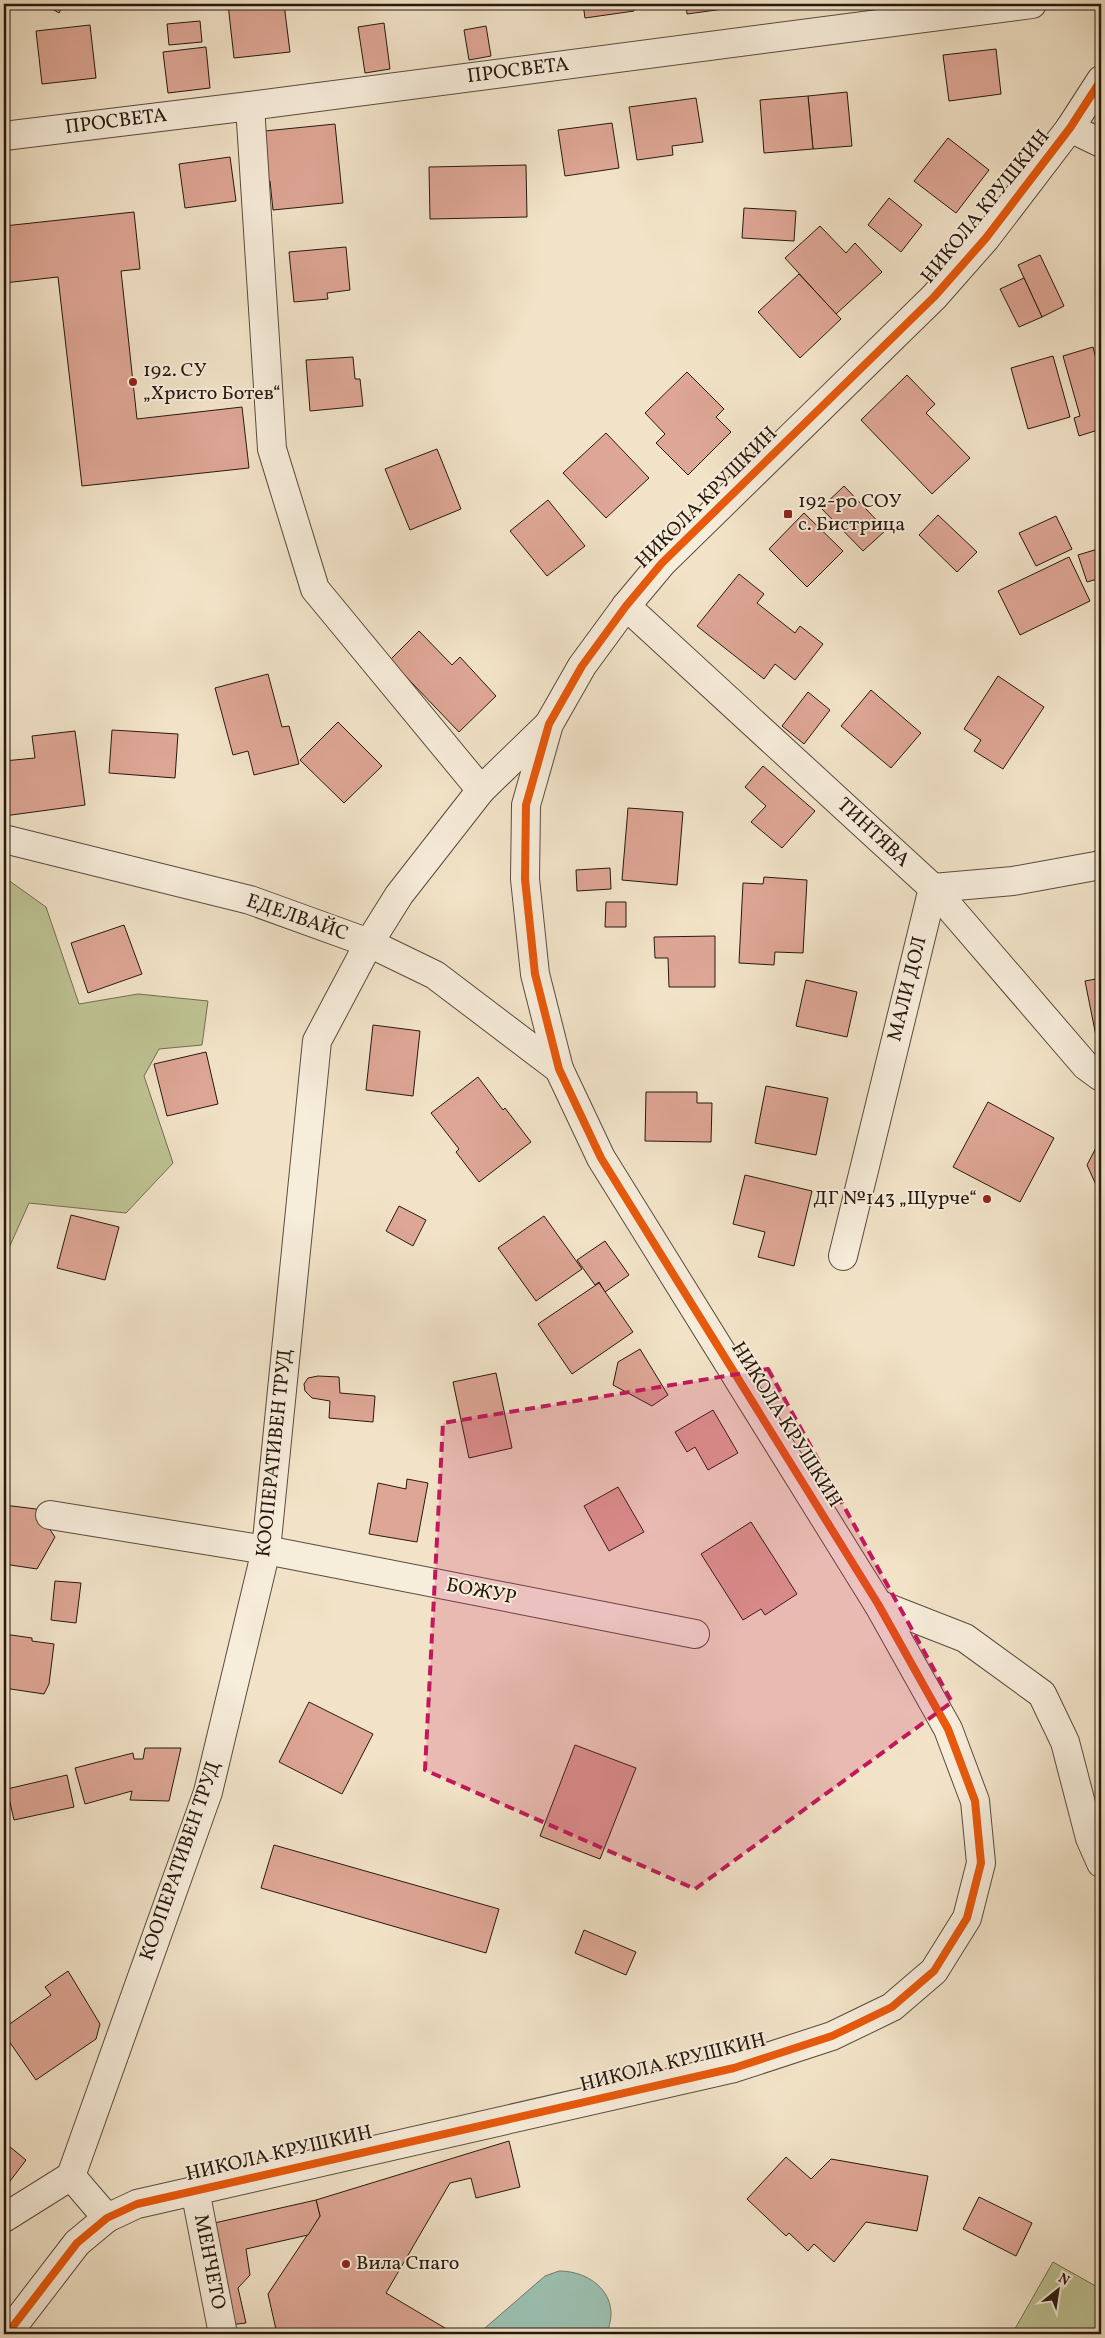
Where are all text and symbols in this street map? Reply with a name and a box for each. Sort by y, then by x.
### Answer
street label: ПРОСВЕТА [465,51,571,91]
street label: ПРОСВЕТА [63,102,169,142]
street label: НИКОЛА КРУШКИН [915,124,1057,290]
place label: 192. СУ „Христо Ботев“ [143,357,281,408]
marker: 192. СУ „Христо Ботев“ [127,376,139,388]
street label: НИКОЛА КРУШКИН [630,421,784,575]
place label: 192-ро СОУ с. Бистрица [798,488,905,539]
marker: 192-ро СОУ с. Бистрица [782,508,794,520]
street label: ТИНТЯВА [830,792,916,874]
street label: ЕДЕЛВАЙС [242,887,352,949]
street label: МАЛИ ДОЛ [881,934,935,1044]
place label: ДГ №143 „Щурче“ [813,1185,977,1213]
marker: ДГ №143 „Щурче“ [981,1193,993,1205]
street label: НИКОЛА КРУШКИН [724,1337,848,1513]
street label: КООПЕРАТИВЕН ТРУД [250,1347,300,1559]
street label: БОЖУР [443,1571,519,1613]
street label: КООПЕРАТИВЕН ТРУД [134,1757,228,1965]
street label: НИКОЛА КРУШКИН [577,2026,769,2100]
street label: НИКОЛА КРУШКИН [183,2119,375,2189]
street label: МЕНЧЕТО [186,2212,232,2312]
place label: Вила Спаго [356,2250,459,2278]
marker: Вила Спаго [340,2258,352,2270]
north arrow [1032,2266,1082,2316]
text: N [1055,2269,1073,2291]

